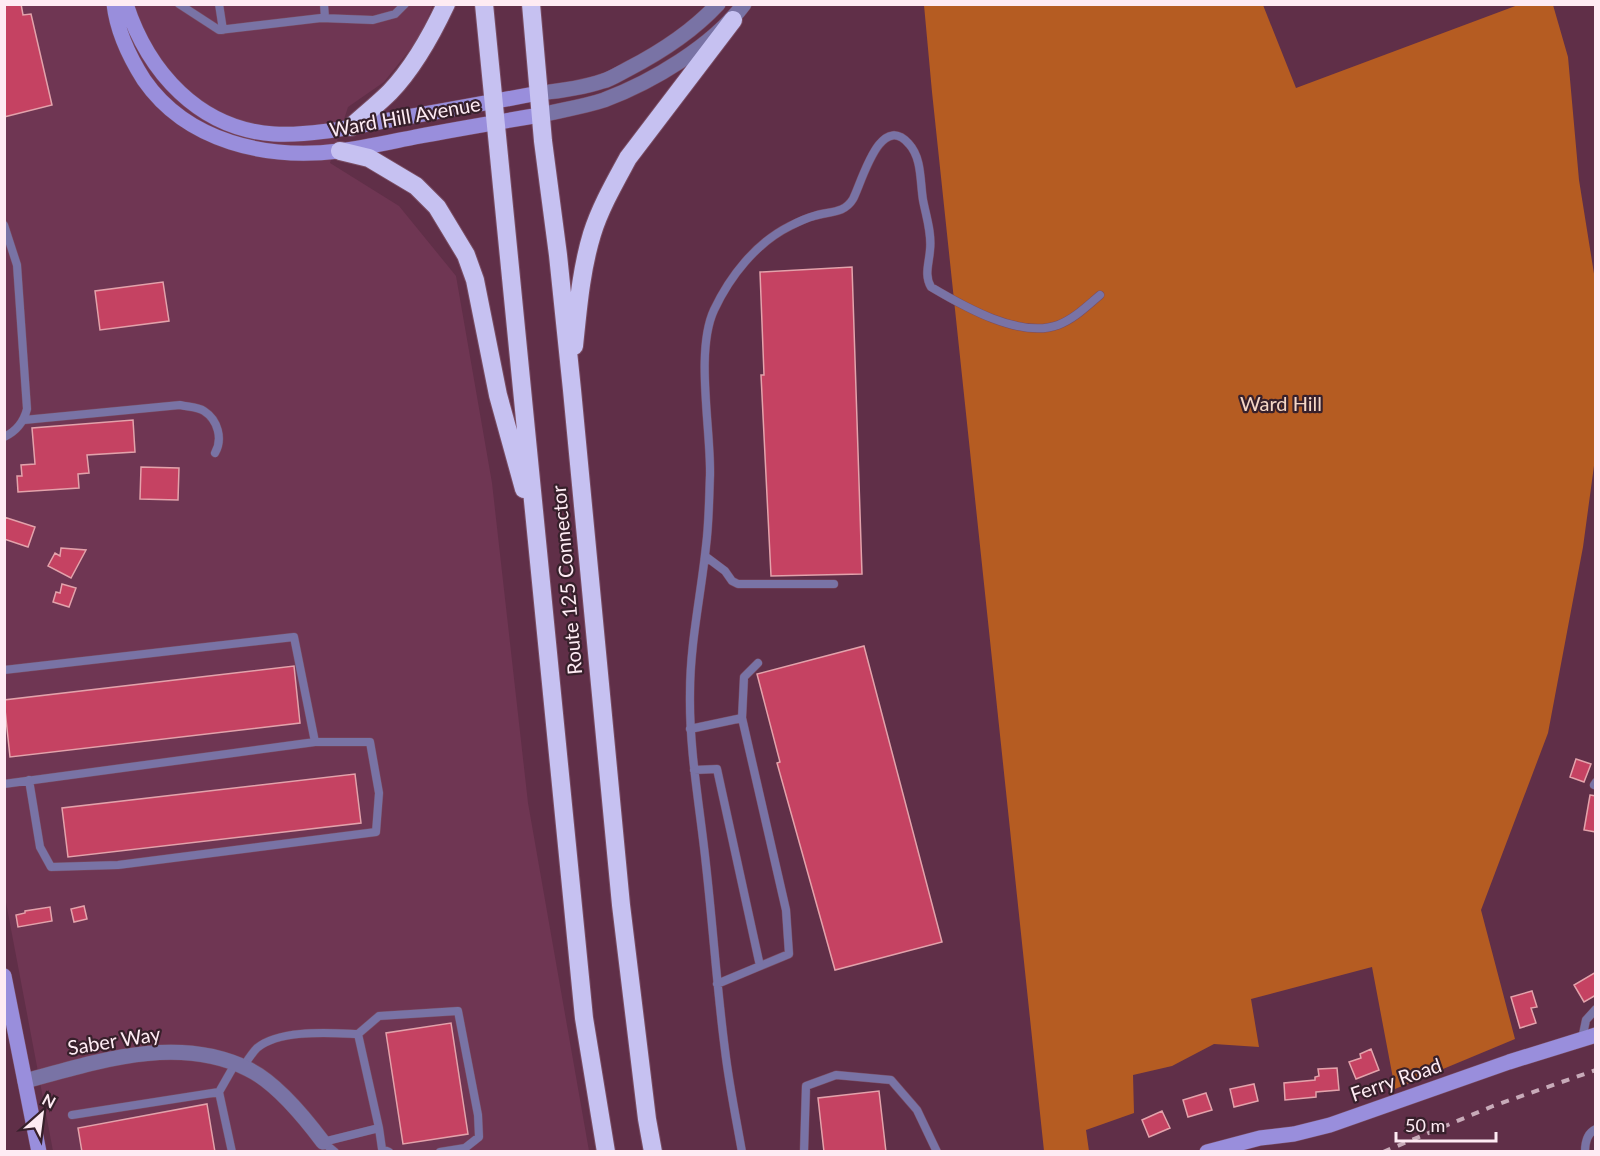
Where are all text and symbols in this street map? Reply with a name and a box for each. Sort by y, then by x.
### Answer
street label: Ward Hill Avenue [328,91,482,141]
park label: Ward Hill [1240,391,1322,415]
street label: Route 125 Connector [546,484,586,676]
street label: Saber Way [66,1021,163,1059]
street label: Ferry Road [1347,1052,1444,1106]
north arrow [12,1084,72,1144]
text: N [39,1089,59,1112]
scale bar [1396,1105,1496,1143]
text: 50 m [1405,1114,1445,1136]

